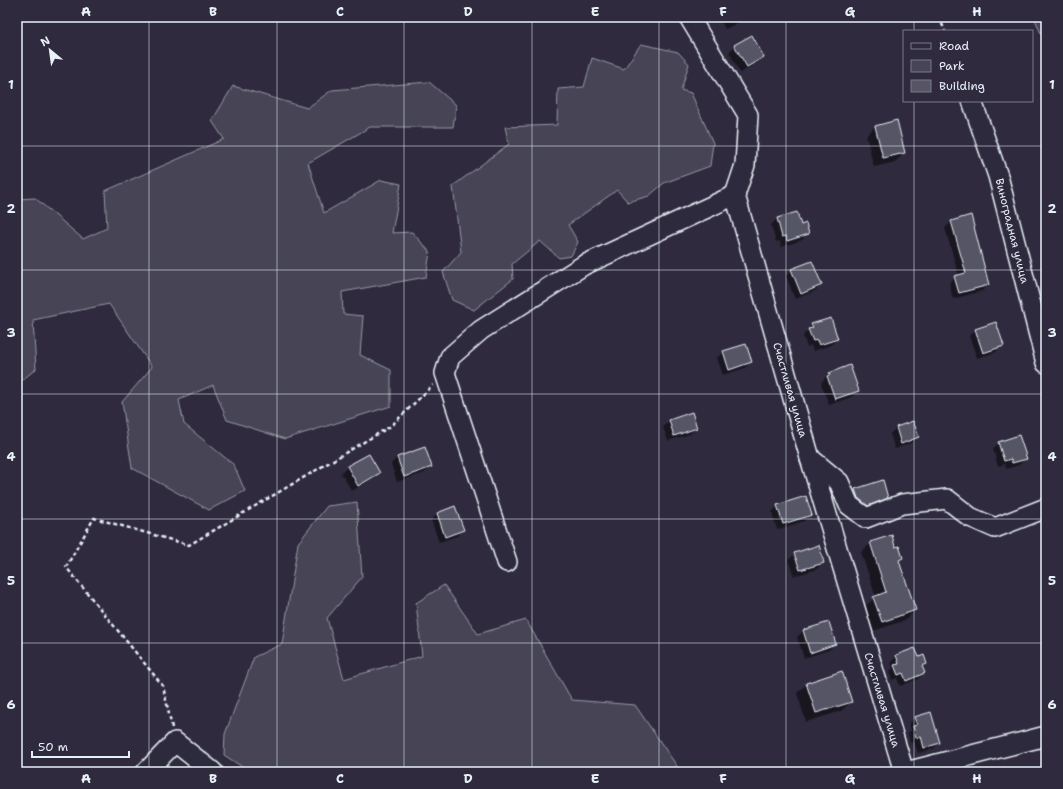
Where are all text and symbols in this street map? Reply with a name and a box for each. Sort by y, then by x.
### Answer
text: A [81,3,91,20]
text: B [209,3,217,20]
text: C [336,3,344,20]
text: D [463,3,473,20]
text: E [591,3,600,20]
text: F [719,3,727,20]
text: G [845,3,856,20]
text: H [972,3,982,20]
north arrow [30,30,70,70]
legend [903,30,1033,102]
text: N [38,33,53,50]
text: Road [939,38,970,54]
text: Park [939,58,965,74]
text: 1 [8,76,14,93]
text: 1 [1049,76,1055,93]
text: Building [939,78,985,94]
street label: Виноградная улица [992,177,1032,285]
text: 2 [6,200,16,217]
text: 2 [1047,200,1057,217]
text: 3 [6,324,16,341]
text: 3 [1047,324,1057,341]
street label: Счастливая улица [769,341,811,439]
text: 4 [6,448,16,465]
text: 4 [1047,448,1057,465]
text: 5 [7,572,15,589]
text: 5 [1048,572,1056,589]
street label: Счастливая улица [860,651,904,749]
text: 6 [6,696,16,713]
text: 6 [1047,696,1057,713]
scale bar [32,733,129,759]
text: 50 m [38,739,68,755]
text: A [81,770,91,787]
text: B [209,770,217,787]
text: C [336,770,344,787]
text: D [463,770,473,787]
text: E [591,770,600,787]
text: F [719,770,727,787]
text: G [845,770,856,787]
text: H [972,770,982,787]

